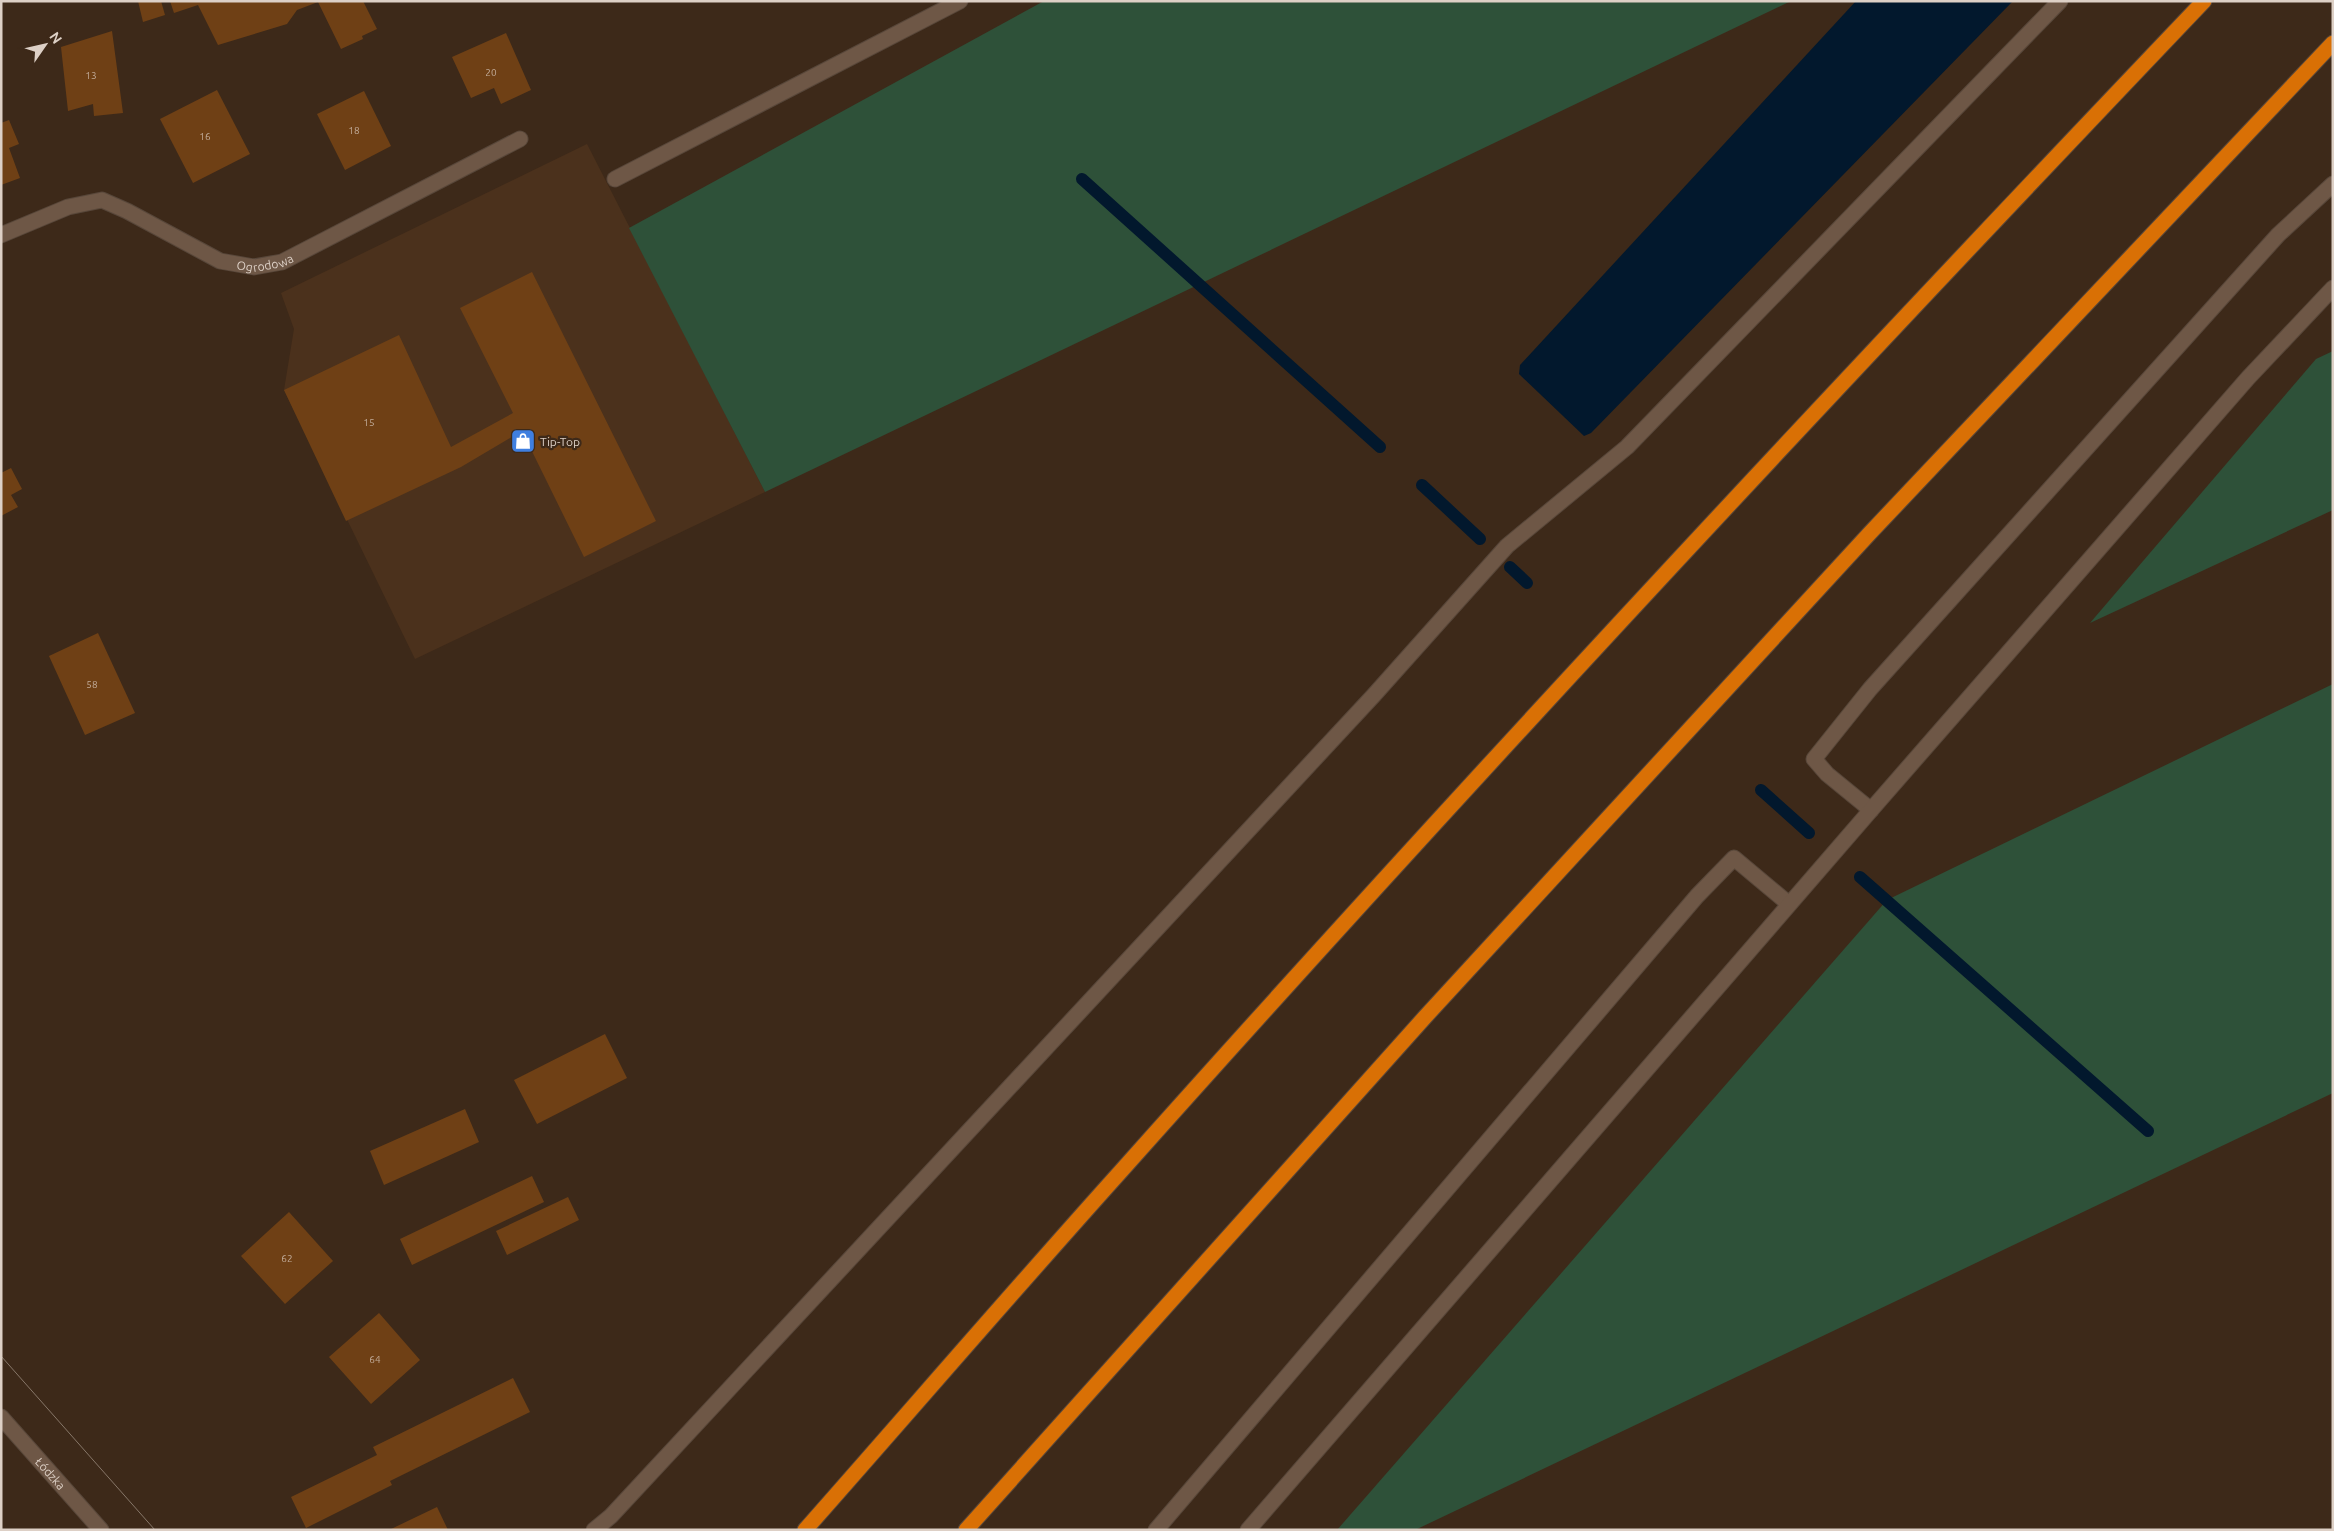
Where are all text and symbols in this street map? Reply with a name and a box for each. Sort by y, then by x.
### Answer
north arrow [20,20,70,70]
text: N [46,29,65,47]
house number: 20 [485,67,497,78]
house number: 13 [85,70,97,81]
house number: 18 [348,125,360,136]
house number: 16 [199,131,211,142]
street label: Ogrodowa [236,251,295,274]
house number: 15 [363,417,375,428]
shop icon: Tip-Top [510,428,536,454]
place label: Tip-Top [540,435,580,448]
house number: 58 [86,679,98,690]
house number: 62 [281,1253,293,1264]
house number: 64 [369,1354,381,1365]
street label: Łódzka [33,1455,68,1492]

